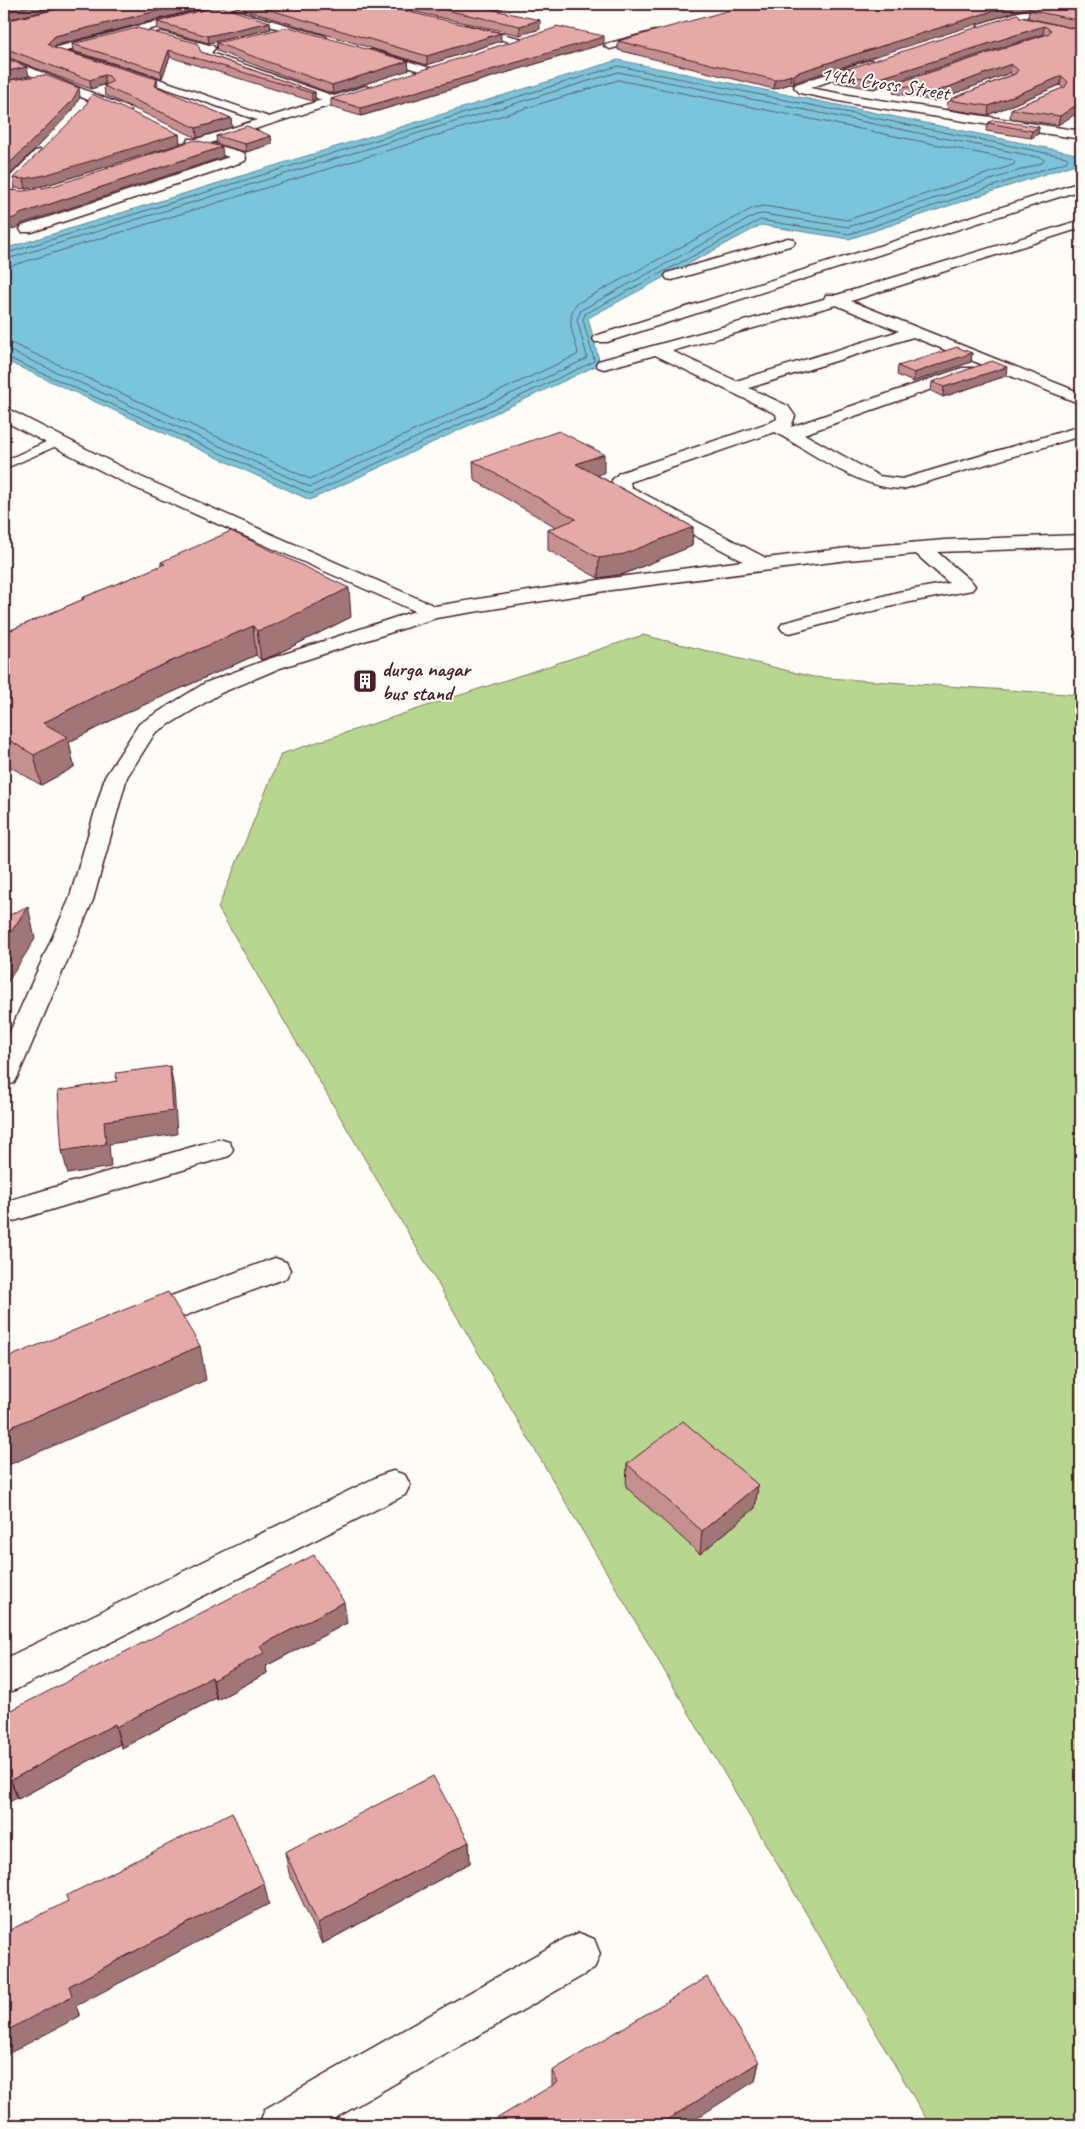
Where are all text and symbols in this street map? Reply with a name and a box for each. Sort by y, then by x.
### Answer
street label: 14th Cross Street [819,60,953,106]
place label: durga nagar bus stand [382,656,472,706]
building icon: durga nagar bus stand [352,668,378,694]

